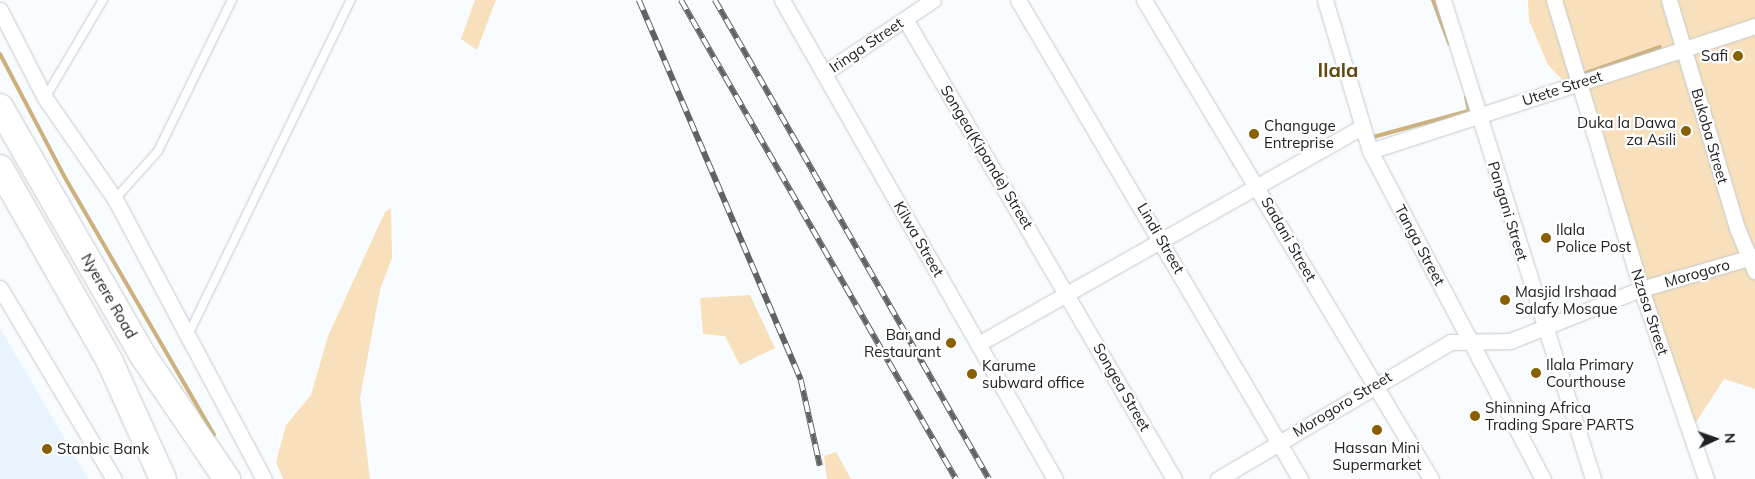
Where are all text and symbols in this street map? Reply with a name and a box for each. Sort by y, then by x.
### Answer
street label: Iringa Street [826,14,906,76]
place label: Safi [1701,47,1728,65]
marker: Safi [1732,50,1744,62]
district label: Ilala [1318,57,1358,81]
street label: Utete Street [1520,67,1604,109]
street label: Songea(Kipande) Street [937,82,1037,232]
street label: Bukoba Street [1688,86,1732,186]
place label: Duka la Dawa za Asili [1577,113,1676,148]
place label: Changuge Entreprise [1264,116,1336,151]
marker: Duka la Dawa za Asili [1680,125,1692,137]
marker: Changuge Entreprise [1248,128,1260,140]
street label: Pangani Street [1484,159,1532,263]
street label: Sadani Street [1258,194,1320,284]
street label: Kilwa Street [890,198,948,280]
street label: Lindi Street [1134,200,1188,276]
street label: Tanga Street [1391,201,1449,289]
place label: Ilala Police Post [1556,220,1631,255]
marker: Ilala Police Post [1540,232,1552,244]
street label: Nyerere Road [77,250,141,342]
street label: Morogoro [1662,255,1732,291]
street label: Nzasa Street [1628,267,1672,357]
place label: Masjid Irshaad Salafy Mosque [1515,282,1617,317]
marker: Masjid Irshaad Salafy Mosque [1499,294,1511,306]
place label: Bar and Restaurant [864,325,941,360]
marker: Bar and Restaurant [945,337,957,349]
street label: Songea Street [1090,340,1154,434]
place label: Ilala Primary Courthouse [1546,355,1634,390]
place label: Karume subward office [982,356,1084,391]
street label: Morogoro Street [1289,367,1395,441]
marker: Ilala Primary Courthouse [1530,367,1542,379]
marker: Karume subward office [966,368,978,380]
place label: Shinning Africa Trading Spare PARTS [1485,398,1634,433]
marker: Shinning Africa Trading Spare PARTS [1469,410,1481,422]
north arrow [1690,414,1740,464]
marker: Hassan Mini Supermarket [1371,424,1383,436]
text: N [1721,432,1739,444]
place label: Hassan Mini Supermarket [1332,438,1422,473]
place label: Stanbic Bank [57,440,149,458]
marker: Stanbic Bank [41,443,53,455]

